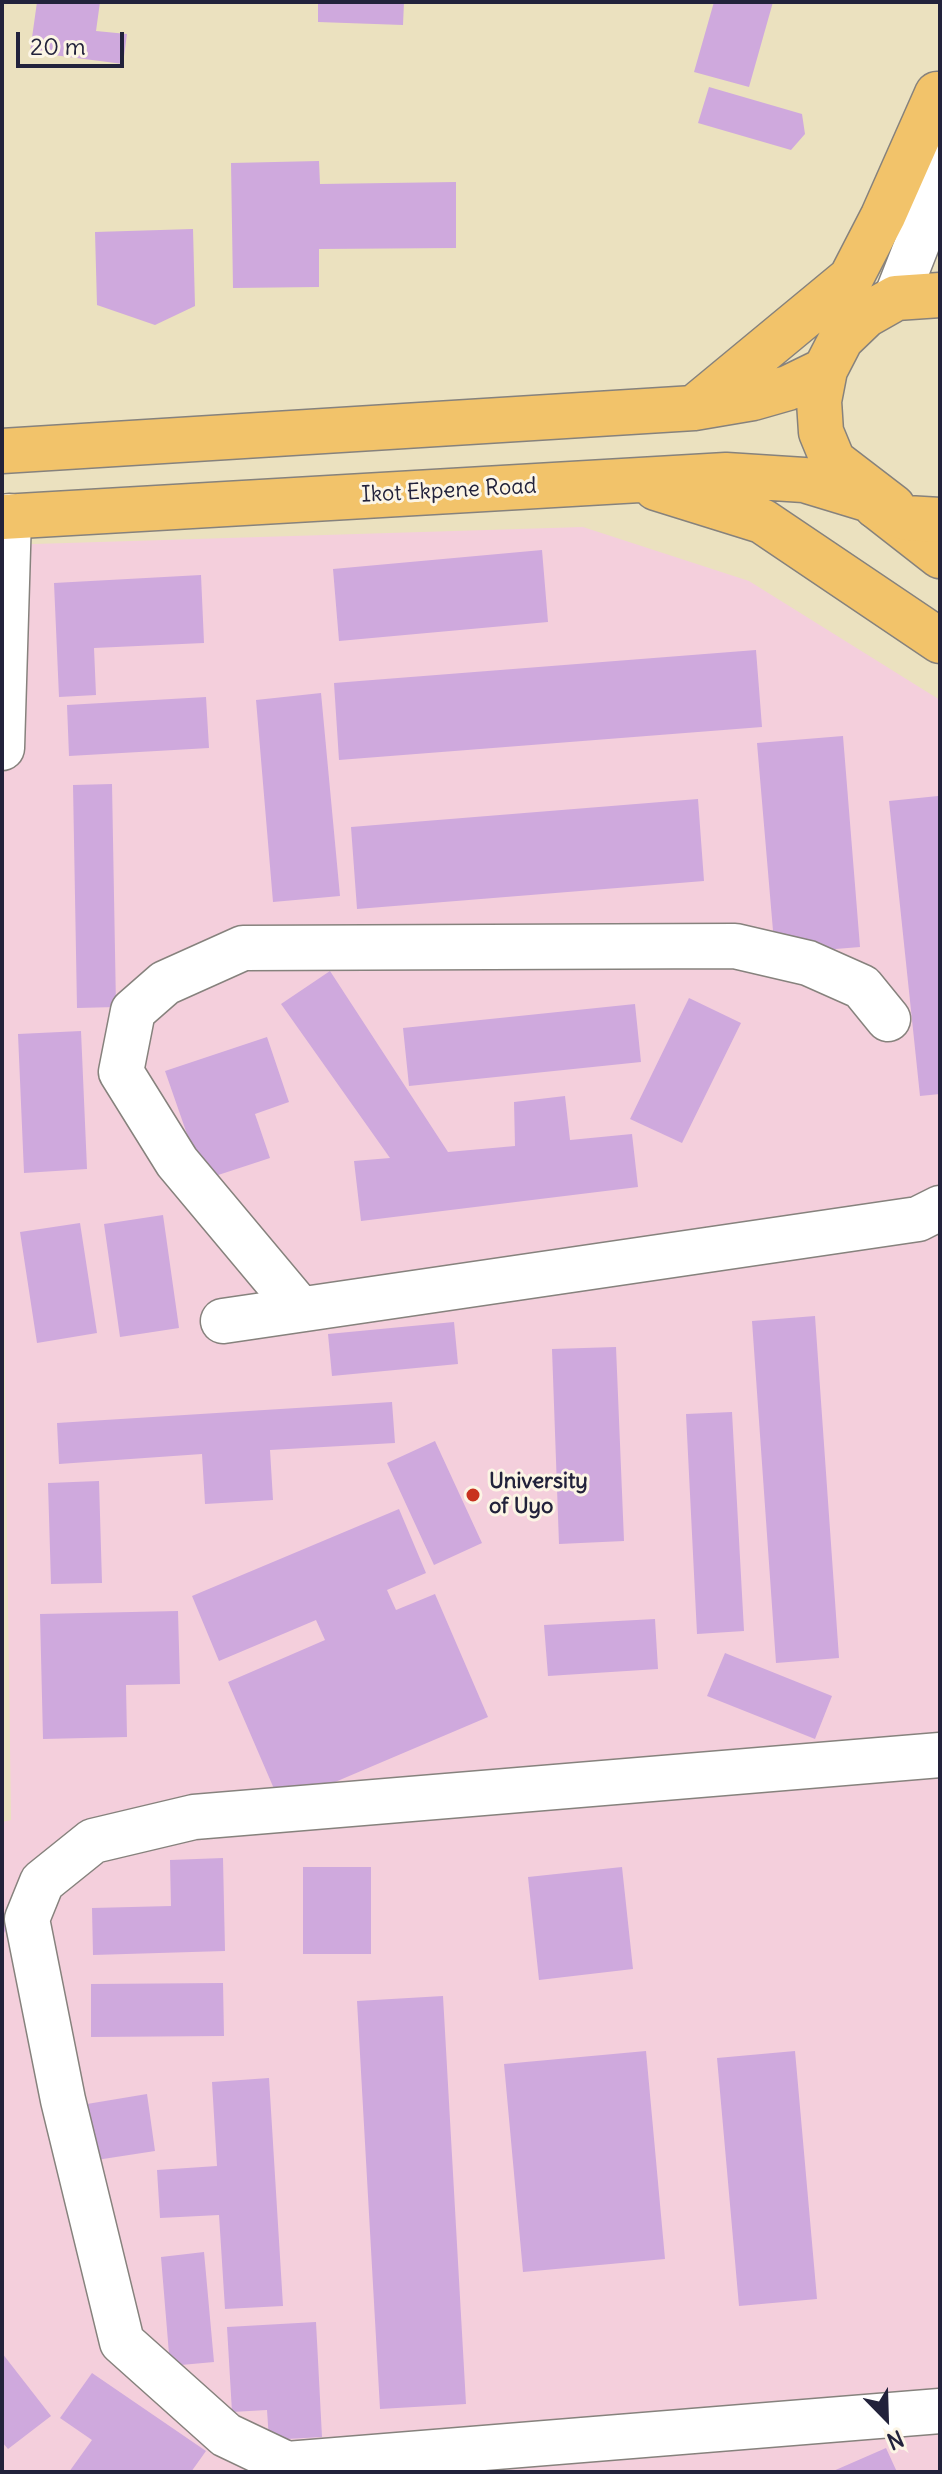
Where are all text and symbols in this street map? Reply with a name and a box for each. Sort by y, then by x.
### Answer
scale bar [20,16,128,66]
text: 20 m [30,31,86,61]
street label: Ikot Ekpene Road [361,473,537,509]
place label: University of Uyo [489,1469,588,1520]
marker: University of Uyo [464,1486,482,1504]
north arrow [846,2378,926,2458]
text: N [883,2424,908,2456]

